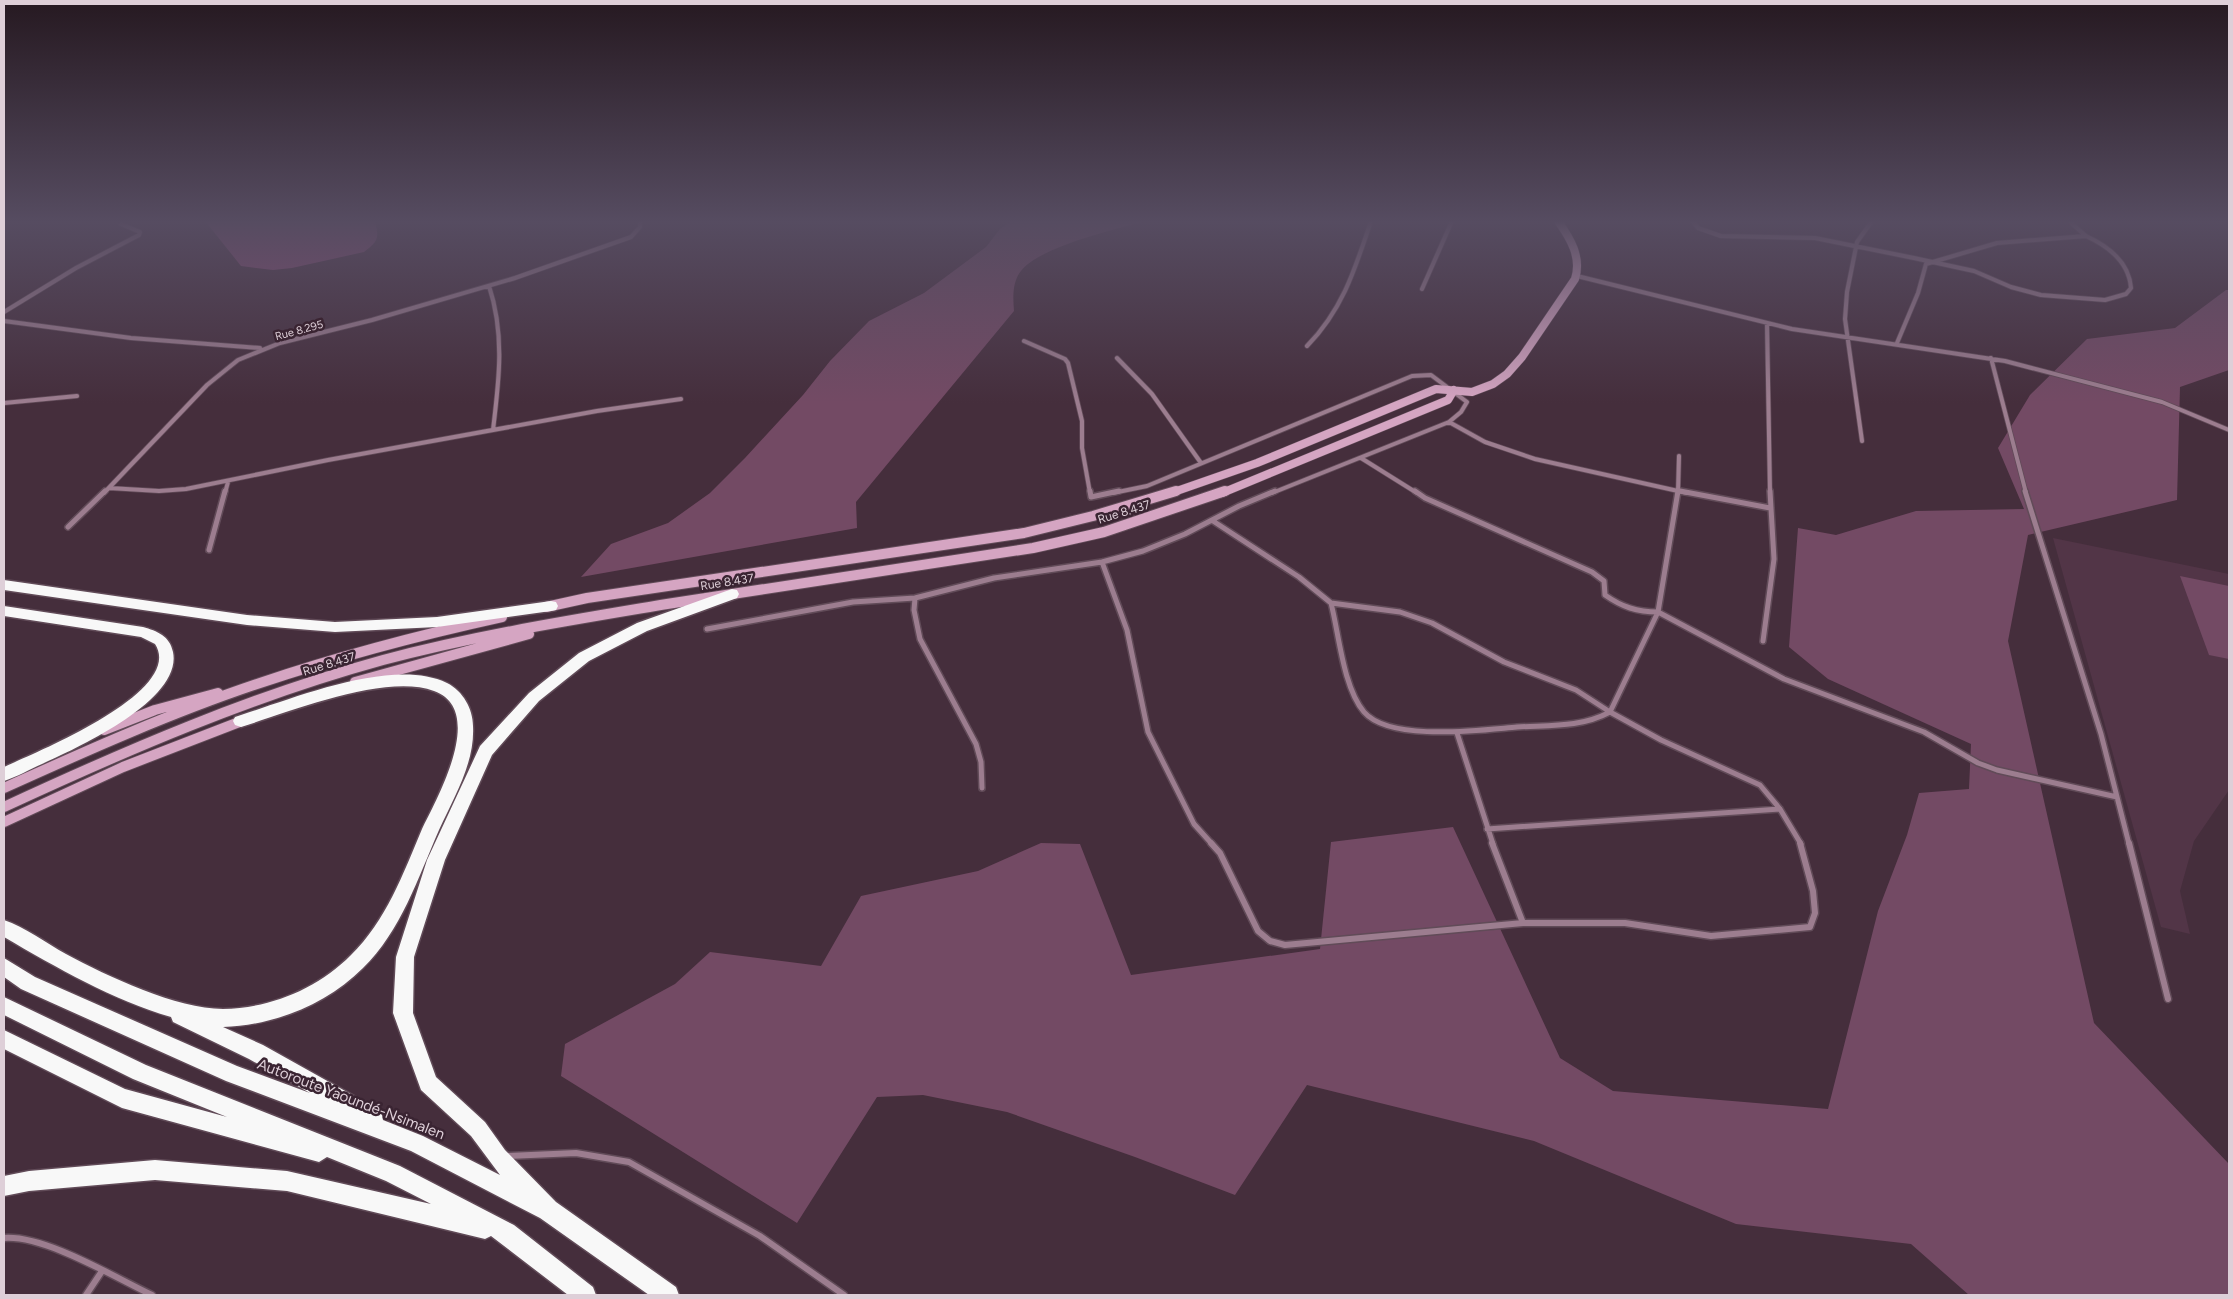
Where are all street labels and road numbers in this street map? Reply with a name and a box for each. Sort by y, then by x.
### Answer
street label: Rue 8.295 [274,318,325,343]
street label: Rue 8.437 [1096,497,1152,527]
street label: Rue 8.437 [699,571,755,593]
street label: Rue 8.437 [301,649,357,679]
street label: Autoroute Yaoundé-Nsimalen [255,1055,447,1143]

